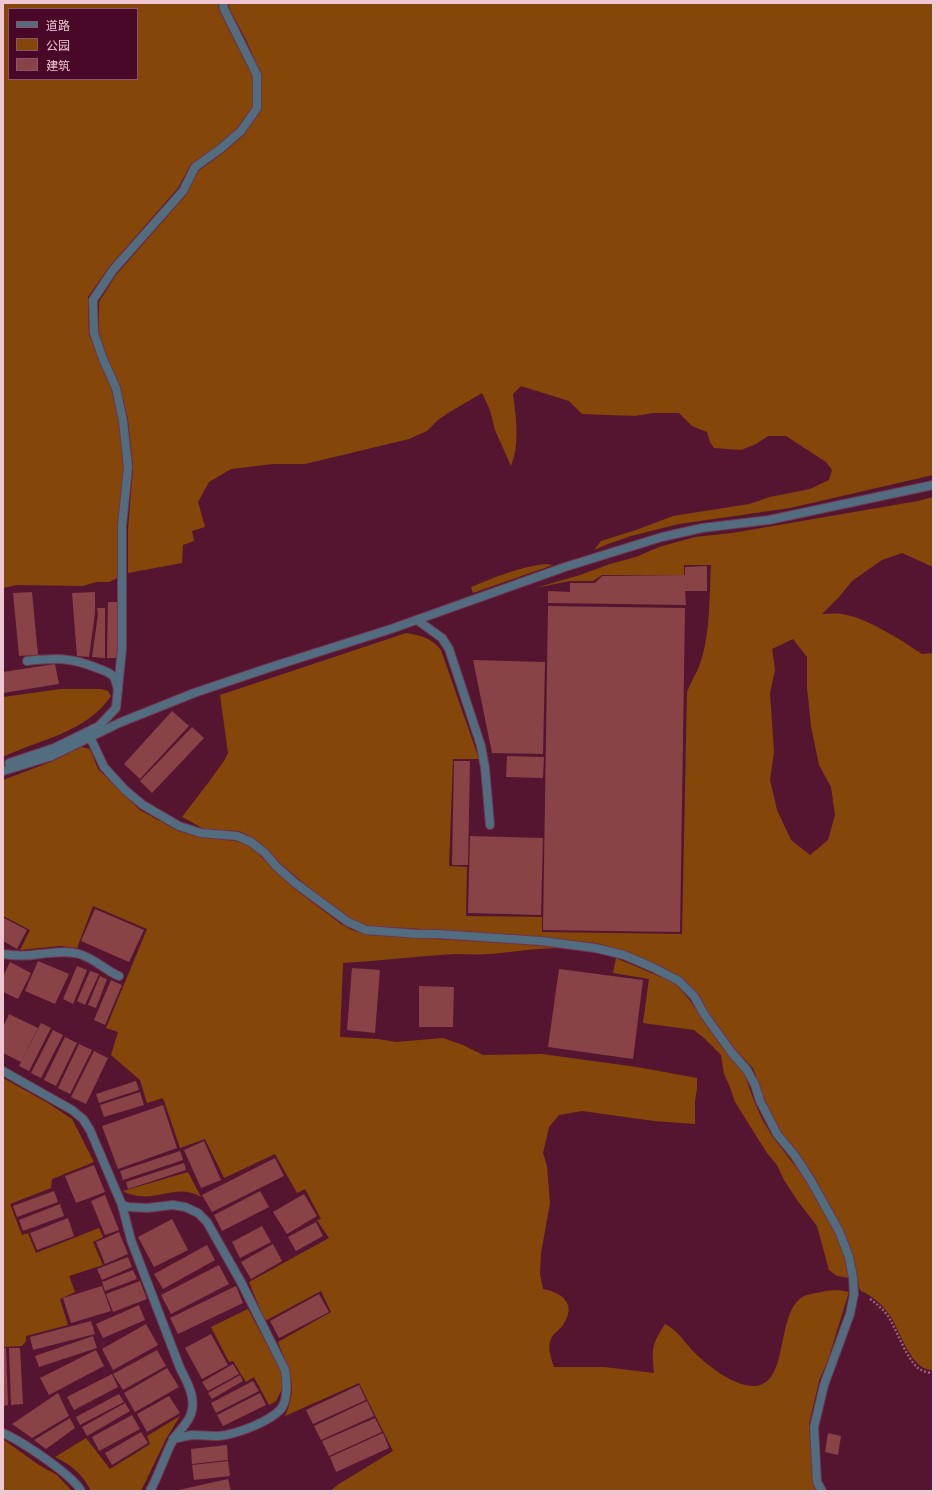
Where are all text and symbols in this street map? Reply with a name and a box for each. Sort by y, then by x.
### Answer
legend [8,8,138,80]
text: 道路 [46,19,70,33]
text: 公园 [46,39,70,53]
text: 建筑 [46,59,70,73]

